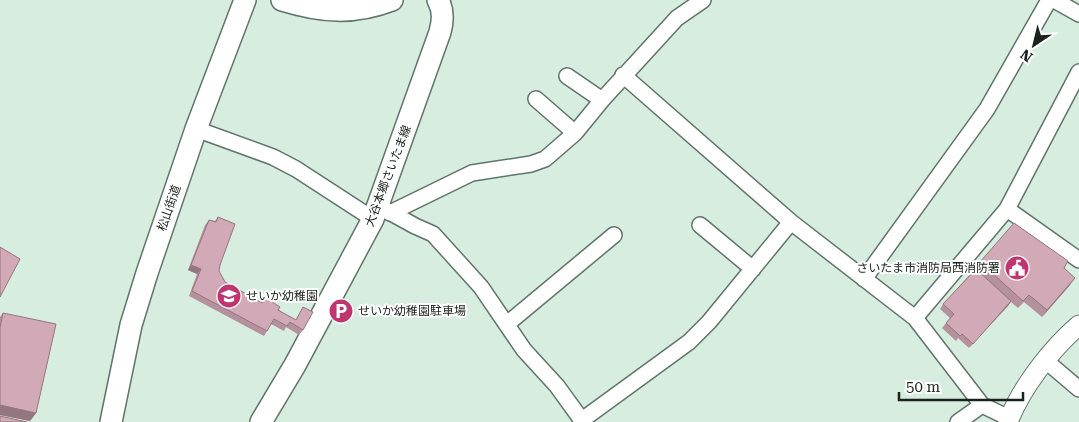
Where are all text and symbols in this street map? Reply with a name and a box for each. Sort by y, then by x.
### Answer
north arrow [1009,20,1059,70]
text: N [1017,46,1036,65]
street label: 大谷本郷さいたま線 [362,123,414,229]
street label: 松山街道 [155,183,183,233]
public building icon: さいたま市消防局西消防署 [1004,255,1030,281]
place label: さいたま市消防局西消防署 [856,261,1000,275]
school or university icon: せいか幼稚園 [216,283,242,309]
place label: せいか幼稚園 [246,289,318,303]
parking icon: せいか幼稚園駐車場 [328,298,354,324]
place label: せいか幼稚園駐車場 [358,304,466,318]
scale bar [899,370,1023,402]
text: 50 m [906,378,941,396]

